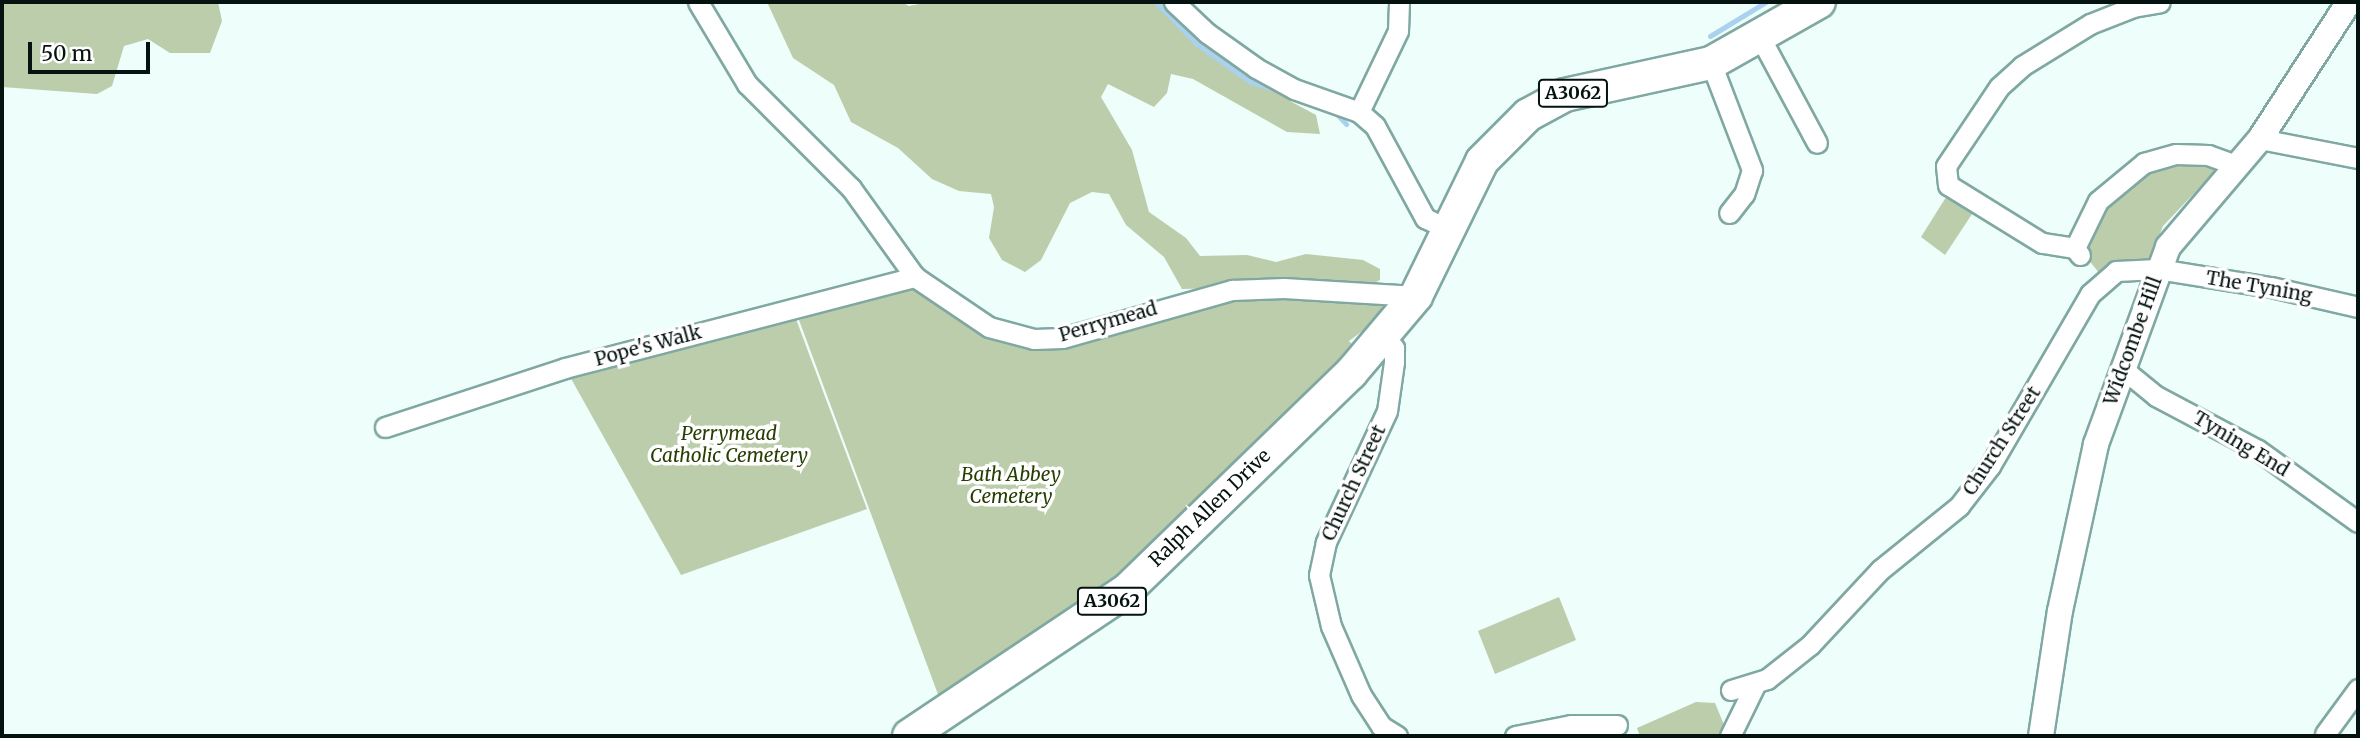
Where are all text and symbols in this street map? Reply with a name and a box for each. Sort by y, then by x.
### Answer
scale bar [32,28,154,72]
text: 50 m [41,40,92,67]
road number: A3062 [1536,78,1610,108]
street label: The Tyning [2204,266,2314,308]
street label: Widcombe Hill [2099,274,2167,408]
street label: Perrymead [1056,297,1160,347]
street label: Pope's Walk [592,321,704,371]
street label: Church Street [1958,382,2046,500]
street label: Tyning End [2189,406,2293,482]
street label: Church Street [1317,422,1391,544]
park label: Perrymead Catholic Cemetery [650,423,808,467]
street label: Ralph Allen Drive [1145,444,1275,572]
park label: Bath Abbey Cemetery [961,464,1061,508]
road number: A3062 [1075,586,1149,616]

